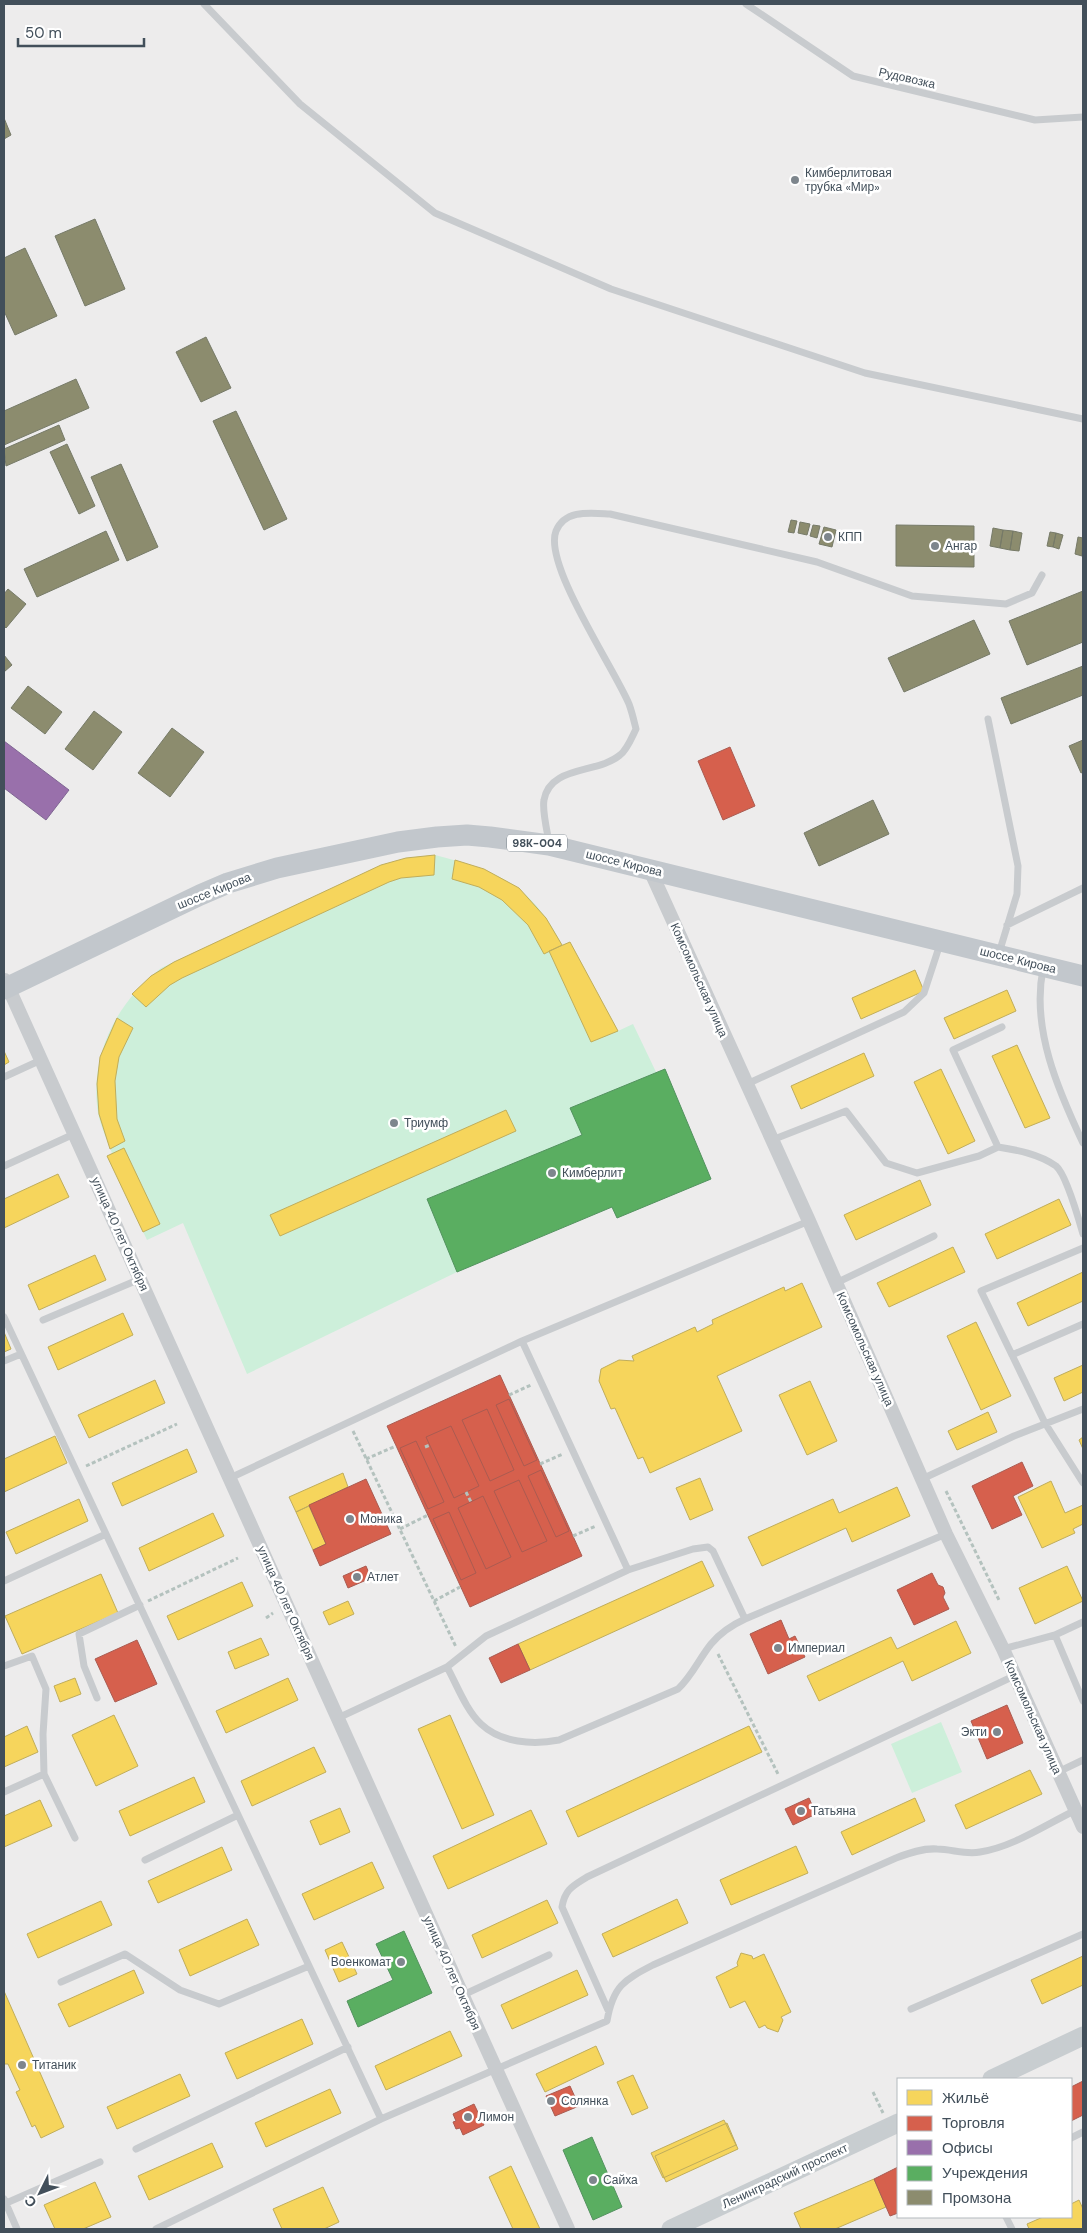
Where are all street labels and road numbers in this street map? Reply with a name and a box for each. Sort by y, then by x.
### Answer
street label: Рудовозка [877,64,937,92]
road number: 98К-004 [507,834,567,851]
street label: шоссе Кирова [584,846,664,880]
street label: шоссе Кирова [175,869,254,913]
street label: Комсомольская улица [667,920,732,1040]
street label: шоссе Кирова [978,943,1058,977]
street label: улица 40 лет Октября [88,1174,152,1294]
street label: Комсомольская улица [833,1289,898,1409]
street label: улица 40 лет Октября [254,1543,318,1663]
street label: Комсомольская улица [1001,1657,1066,1777]
street label: улица 40 лет Октября [420,1913,484,2033]
street label: Ленинградский проспект [720,2140,851,2212]

